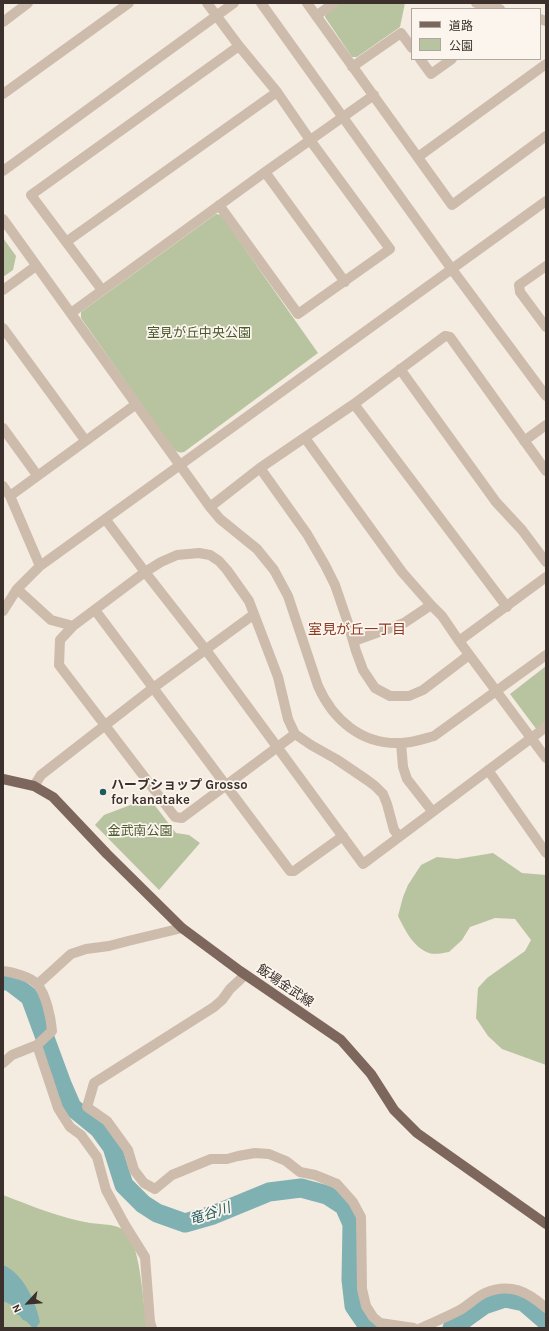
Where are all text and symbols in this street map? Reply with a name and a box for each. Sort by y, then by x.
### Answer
legend [411,8,541,60]
text: 道路 [449,19,473,33]
text: 公園 [449,39,473,53]
park label: 室見が丘中央公園 [147,325,251,341]
district label: 室見が丘一丁目 [308,622,406,638]
place label: ハーブショップ Grosso for kanatake [111,777,248,808]
marker: ハーブショップ Grosso for kanatake [98,787,108,797]
park label: 金武南公園 [108,823,172,839]
street label: 飯場金武線 [254,961,316,1011]
water label: 竜谷川 [187,1200,233,1228]
north arrow [8,1283,48,1323]
text: N [9,1302,24,1315]

